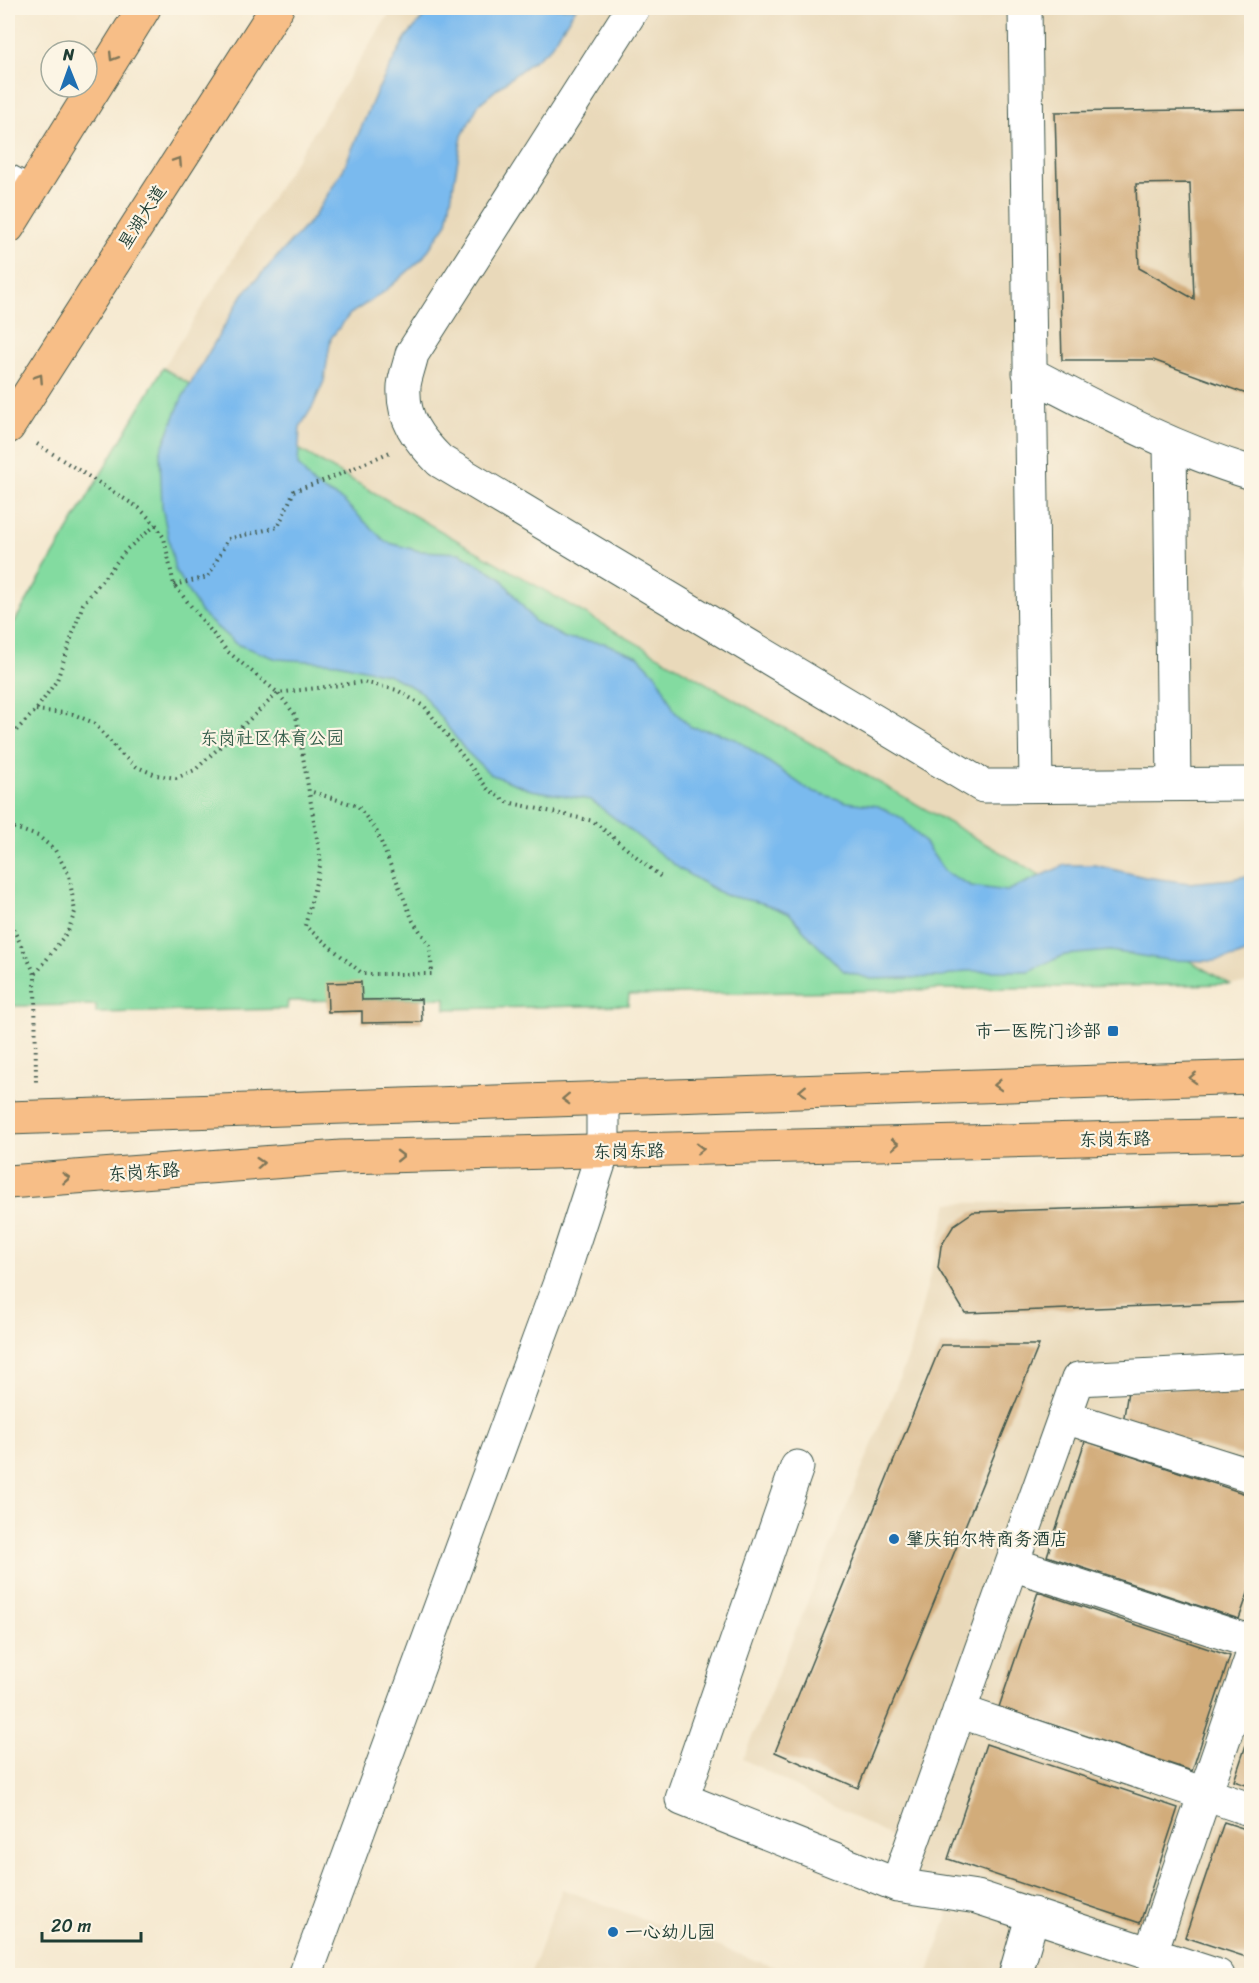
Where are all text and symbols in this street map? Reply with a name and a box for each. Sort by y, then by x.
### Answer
north arrow [39,39,99,99]
text: N [62,40,75,69]
one-way arrow [108,51,120,61]
one-way arrow [171,157,183,167]
street label: 星湖大道 [109,178,175,256]
one-way arrow [32,374,43,385]
park label: 东岗社区体育公园 [200,722,344,754]
place label: 市一医院门诊部 [975,1015,1101,1047]
marker: 市一医院门诊部 [1106,1024,1120,1038]
one-way arrow [1189,1072,1198,1085]
one-way arrow [994,1078,1003,1091]
one-way arrow [799,1085,808,1097]
one-way arrow [562,1093,571,1106]
street label: 东岗东路 [1079,1122,1151,1156]
street label: 东岗东路 [593,1134,665,1168]
one-way arrow [890,1138,899,1150]
one-way arrow [695,1143,704,1155]
one-way arrow [395,1150,404,1162]
street label: 东岗东路 [107,1154,181,1190]
one-way arrow [256,1157,265,1170]
one-way arrow [61,1172,70,1185]
place label: 肇庆铂尔特商务酒店 [906,1523,1068,1555]
marker: 肇庆铂尔特商务酒店 [887,1532,901,1546]
scale bar [42,1905,141,1943]
text: 20 m [51,1910,91,1942]
place label: 一心幼儿园 [625,1916,715,1948]
marker: 一心幼儿园 [606,1925,620,1939]

